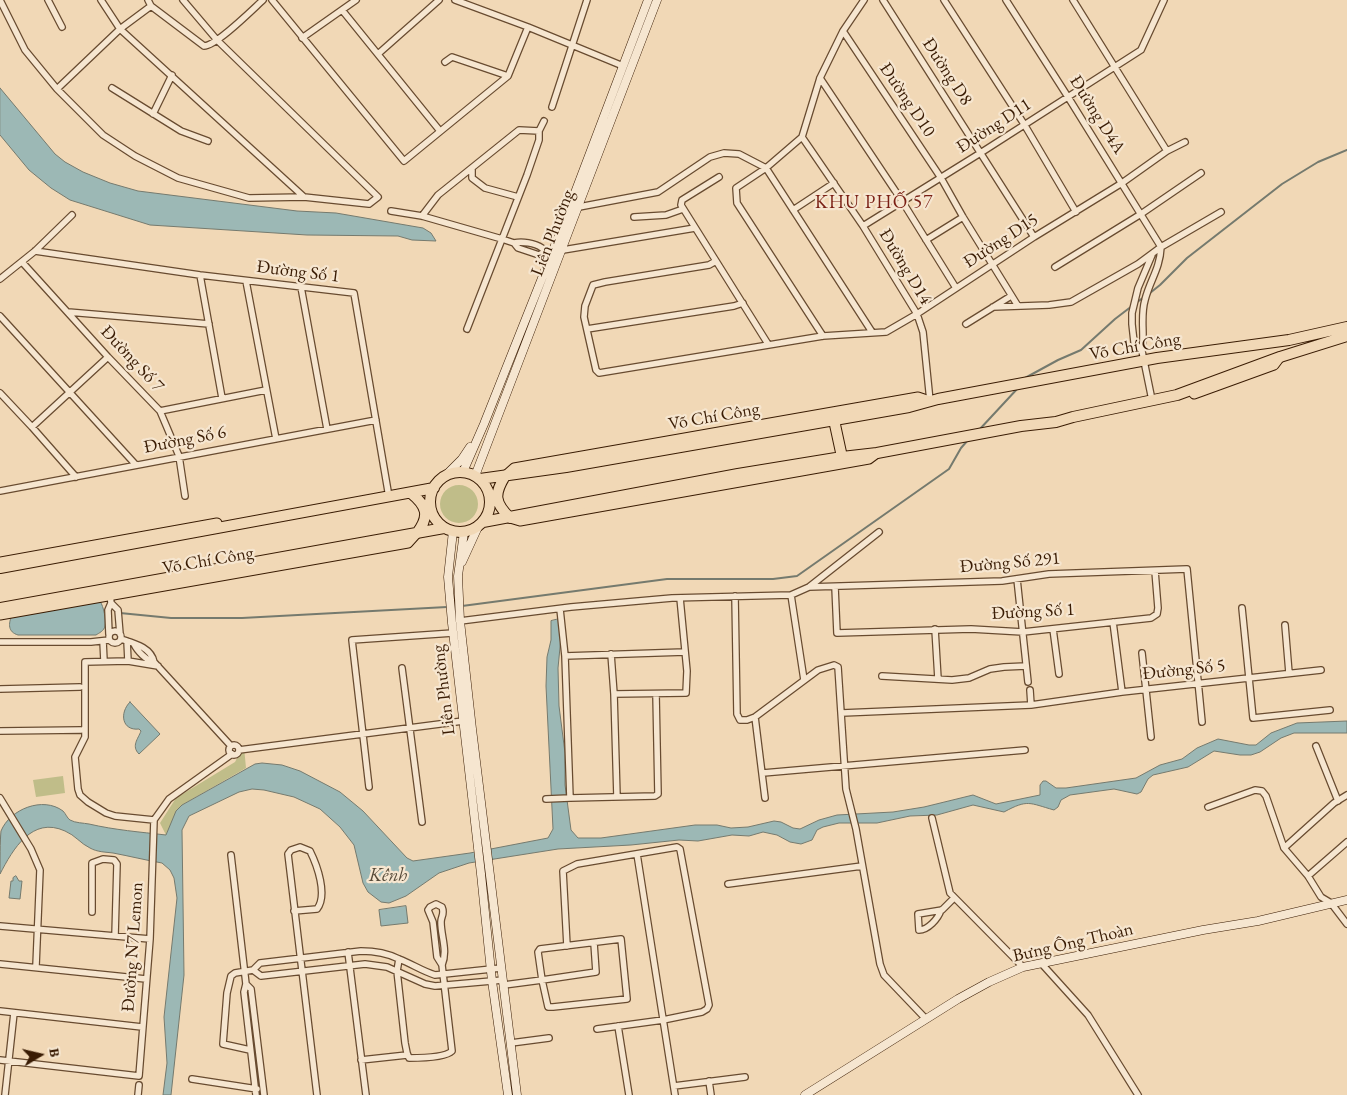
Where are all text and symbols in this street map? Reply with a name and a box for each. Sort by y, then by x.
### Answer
street label: Đường D8 [917,34,977,110]
street label: Đường D10 [874,59,940,141]
street label: Đường D4A [1064,72,1130,158]
street label: Đường D11 [953,94,1035,158]
street label: Liên Phường [527,187,579,279]
district label: KHU PHỐ 57 [813,192,935,214]
street label: Đường D15 [960,209,1042,273]
street label: Đường D14 [874,225,936,309]
street label: Đường Số 1 [255,256,341,288]
street label: Đường Số 7 [96,321,168,397]
street label: Võ Chí Công [1088,328,1182,366]
street label: Võ Chí Công [667,398,761,436]
street label: Đường Số 6 [142,421,228,459]
street label: Võ Chí Công [161,542,255,580]
street label: Đường Số 291 [959,548,1061,578]
street label: Đường Số 1 [991,599,1075,625]
street label: Liên Phường [428,644,460,736]
street label: Đường Số 5 [1141,655,1227,685]
water label: Kênh [369,865,407,887]
street label: Đường N7 Lemon [118,881,148,1013]
street label: Bưng Ông Thoàn [1011,919,1135,967]
north arrow [15,1030,65,1080]
text: B [45,1047,64,1058]

